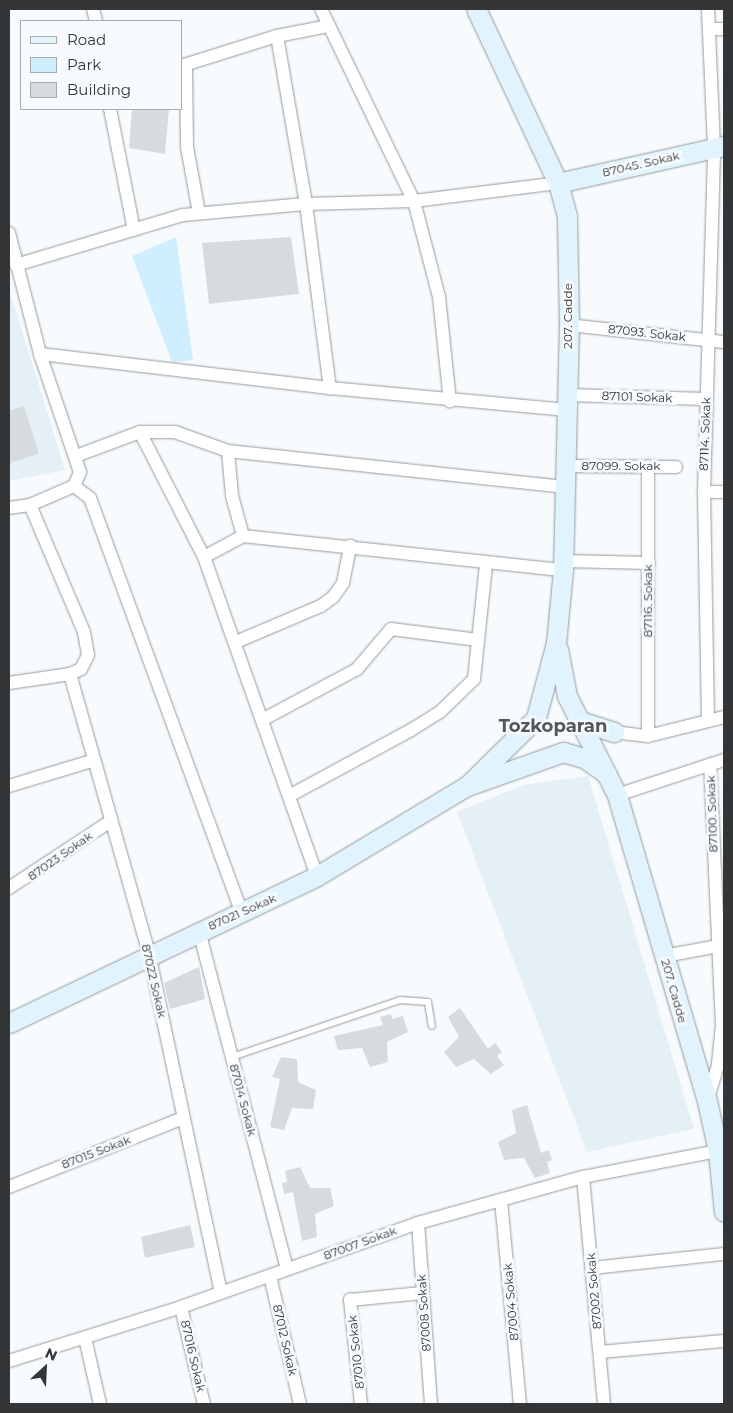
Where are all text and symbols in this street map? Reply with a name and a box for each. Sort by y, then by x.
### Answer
legend [20,20,182,110]
text: Road [67,30,106,49]
text: Park [67,55,101,74]
text: Building [67,80,131,99]
street label: 87045. Sokak [601,148,681,180]
street label: 207. Cadde [561,283,575,349]
street label: 87093. Sokak [607,322,687,344]
street label: 87101 Sokak [601,389,673,405]
street label: 87114. Sokak [697,397,713,471]
street label: 87099. Sokak [582,459,660,473]
street label: 87116. Sokak [641,565,655,637]
district label: Tozkoparan [499,715,607,737]
street label: 87100. Sokak [703,775,721,853]
street label: 87023 Sokak [25,828,95,884]
street label: 87021 Sokak [206,891,278,933]
street label: 87022 Sokak [139,943,169,1019]
street label: 207. Cadde [658,957,690,1025]
street label: 87014 Sokak [226,1062,260,1138]
street label: 87015 Sokak [59,1132,133,1172]
street label: 87007 Sokak [321,1223,399,1263]
street label: 87002 Sokak [583,1252,605,1330]
street label: 87004 Sokak [500,1263,522,1341]
street label: 87008 Sokak [414,1274,434,1352]
street label: 87012 Sokak [270,1303,300,1377]
street label: 87010 Sokak [345,1314,367,1390]
street label: 87016 Sokak [178,1319,208,1393]
north arrow [20,1343,70,1393]
text: N [42,1344,60,1365]

